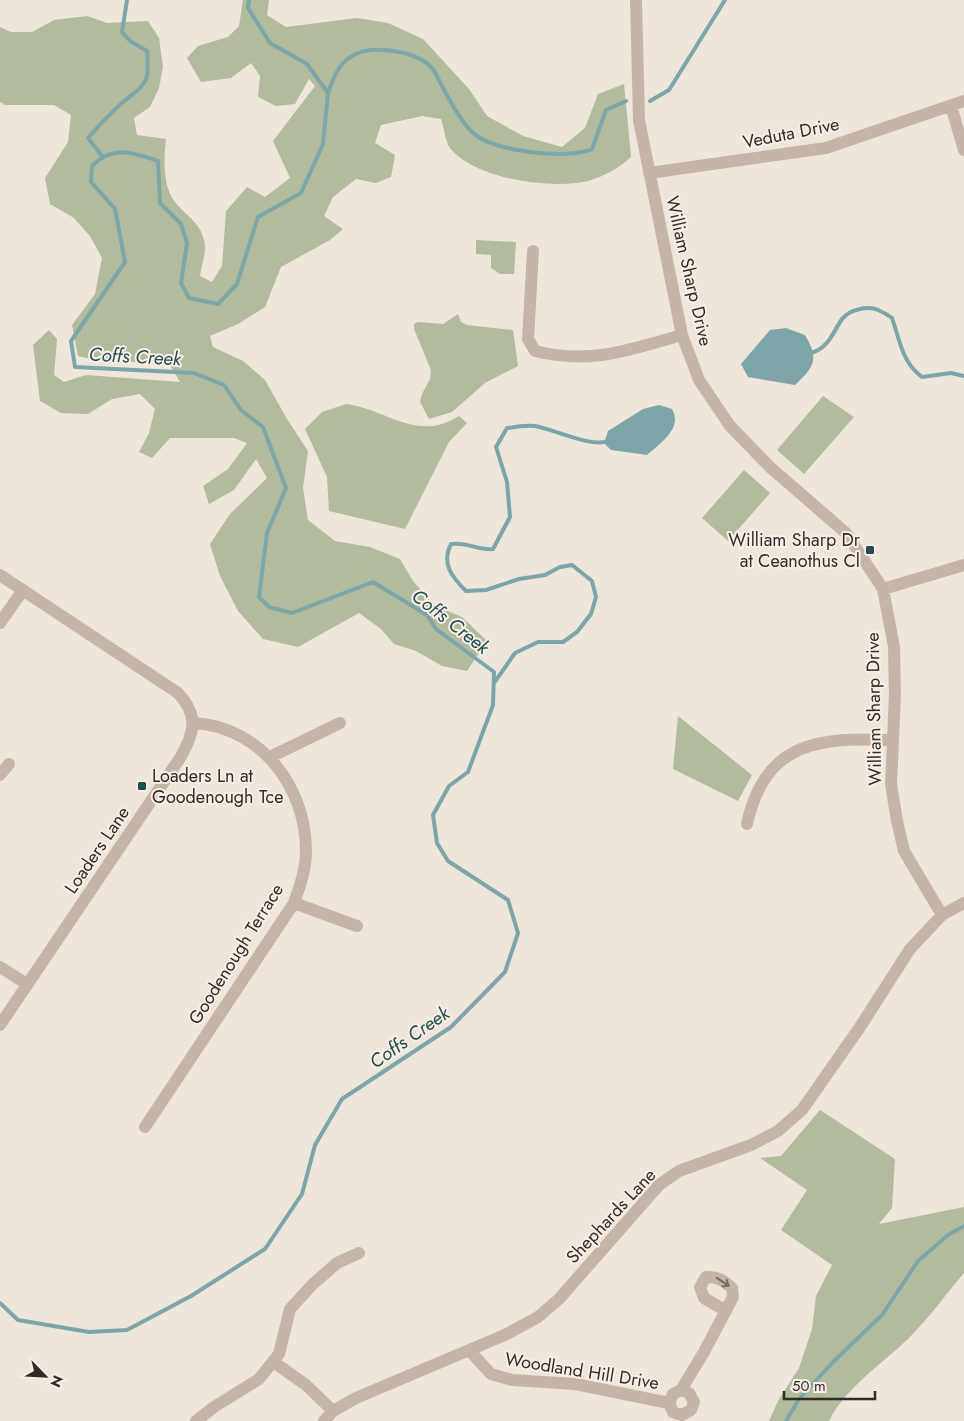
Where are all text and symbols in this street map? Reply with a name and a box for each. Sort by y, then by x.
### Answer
street label: Veduta Drive [741,111,841,155]
street label: William Sharp Drive [659,193,719,349]
water label: Coffs Creek [88,341,183,372]
place label: William Sharp Dr at Ceanothus Cl [728,527,861,574]
marker: William Sharp Dr at Ceanothus Cl [864,544,876,556]
water label: Coffs Creek [406,582,496,661]
street label: William Sharp Drive [860,632,888,786]
place label: Loaders Ln at Goodenough Tce [152,763,283,810]
marker: Loaders Ln at Goodenough Tce [136,780,148,792]
street label: Loaders Lane [58,801,136,899]
street label: Goodenough Terrace [182,879,290,1029]
water label: Coffs Creek [364,999,456,1075]
street label: Shephards Lane [560,1163,662,1269]
one-way arrow [716,1276,730,1287]
street label: Woodland Hill Drive [503,1346,661,1396]
north arrow [20,1351,70,1401]
scale bar [784,1368,875,1400]
text: N [45,1372,68,1390]
text: 50 m [792,1375,826,1397]

